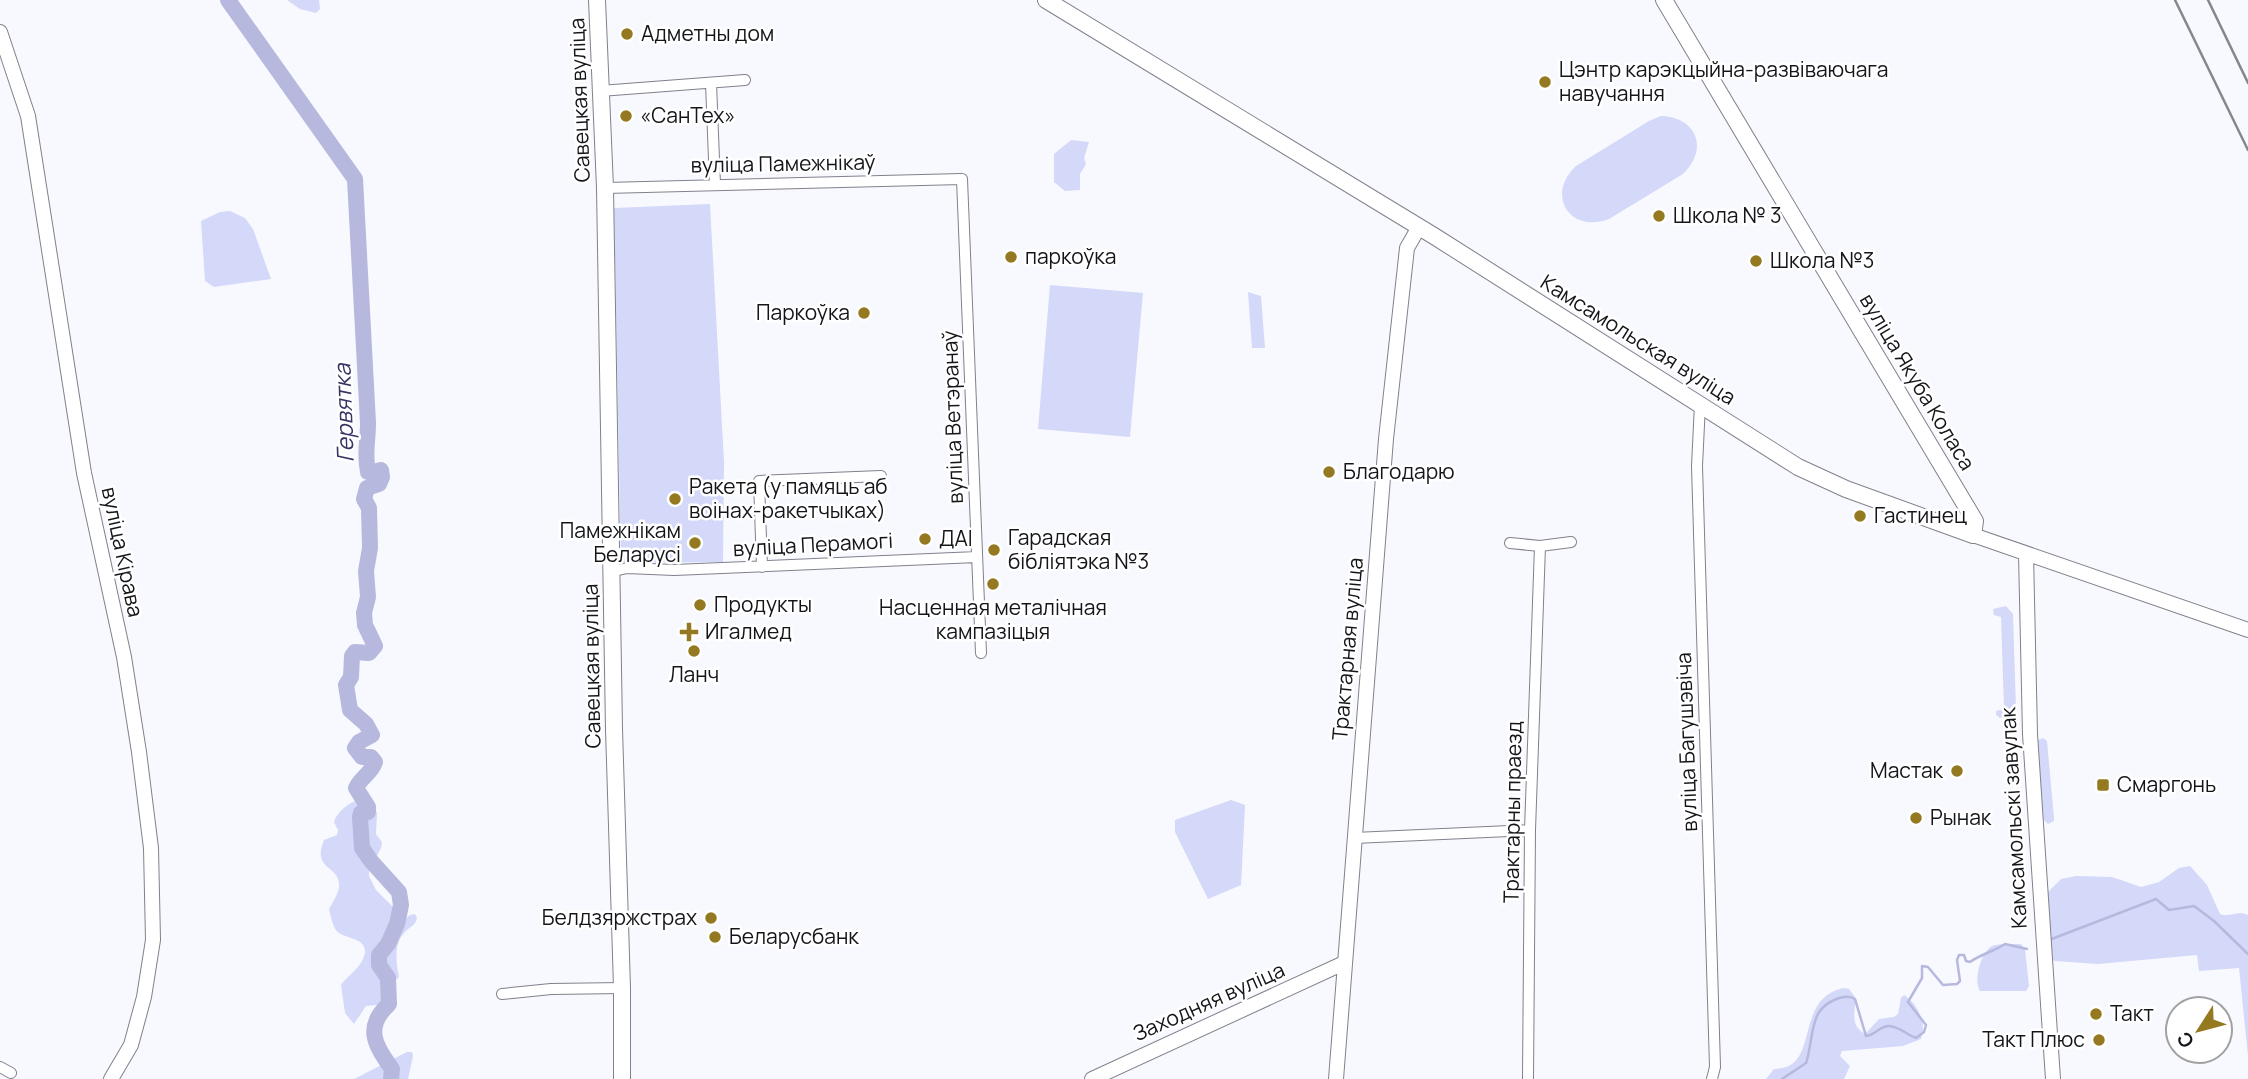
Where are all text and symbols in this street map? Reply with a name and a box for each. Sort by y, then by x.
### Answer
street label: Савецкая вуліца [562,17,596,183]
place label: Адметны дом [641,19,774,47]
marker: Адметны дом [619,26,635,42]
place label: Цэнтр карэкцыйна-развіваючага навучання [1559,55,1888,107]
marker: Цэнтр карэкцыйна-развіваючага навучання [1537,74,1553,90]
place label: «СанТех» [640,101,736,129]
marker: «СанТех» [618,108,634,124]
street label: вуліца Памежнікаў [690,147,876,179]
place label: Школа № 3 [1673,201,1782,229]
marker: Школа № 3 [1651,208,1667,224]
place label: паркоўка [1025,242,1116,270]
place label: Школа №3 [1770,246,1874,274]
marker: паркоўка [1003,249,1019,265]
marker: Школа №3 [1748,253,1764,269]
street label: Камсамольская вуліца [1536,268,1741,411]
street label: вуліца Якуба Коласа [1854,288,1982,475]
place label: Паркоўка [756,298,850,326]
marker: Паркоўка [856,305,872,321]
street label: вуліца Ветэранаў [935,330,969,504]
water label: Гервятка [325,362,361,463]
place label: Благодарю [1343,457,1455,485]
marker: Благодарю [1321,464,1337,480]
place label: Ракета (у памяць аб воінах-ракетчыках) [689,472,888,524]
street label: вуліца Кірава [96,484,150,619]
marker: Ракета (у памяць аб воінах-ракетчыках) [667,491,683,507]
place label: Гастинец [1874,501,1967,529]
marker: Гастинец [1852,508,1868,524]
place label: Памежнікам Беларусі [560,516,681,568]
place label: Гарадская бібліятэка №3 [1008,523,1149,575]
place label: ДАІ [939,524,973,552]
street label: вуліца Перамогі [732,526,894,562]
marker: ДАІ [917,531,933,547]
marker: Памежнікам Беларусі [687,535,703,551]
marker: Гарадская бібліятэка №3 [986,542,1002,558]
street label: Трактарная вуліца [1325,556,1369,742]
marker: Насценная металічная кампазіцыя [985,576,1001,592]
street label: Савецкая вуліца [576,583,606,749]
place label: Продукты [714,590,812,618]
place label: Насценная металічная кампазіцыя [879,593,1107,645]
marker: Продукты [692,597,708,613]
place label: Игалмед [705,617,792,645]
marker: Игалмед [679,622,699,642]
marker: Ланч [686,643,702,659]
street label: вуліца Багушэвіча [1669,652,1703,832]
place label: Ланч [669,660,719,688]
street label: Камсамольскі завулак [1993,706,2033,929]
street label: Трактарны праезд [1496,721,1528,903]
place label: Мастак [1870,756,1944,784]
marker: Мастак [1949,763,1965,779]
place label: Смаргонь [2117,770,2216,798]
marker: Смаргонь [2095,777,2111,793]
place label: Рынак [1930,803,1992,831]
marker: Рынак [1908,810,1924,826]
place label: Белдзяржстрах [542,903,697,931]
marker: Белдзяржстрах [703,910,719,926]
place label: Беларусбанк [729,922,859,950]
marker: Беларусбанк [707,929,723,945]
street label: Заходняя вуліца [1128,955,1289,1047]
north arrow [2164,995,2234,1065]
place label: Такт [2110,999,2154,1027]
marker: Такт [2088,1006,2104,1022]
place label: Такт Плюс [1982,1025,2085,1053]
text: С [2171,1027,2200,1053]
marker: Такт Плюс [2091,1032,2107,1048]

